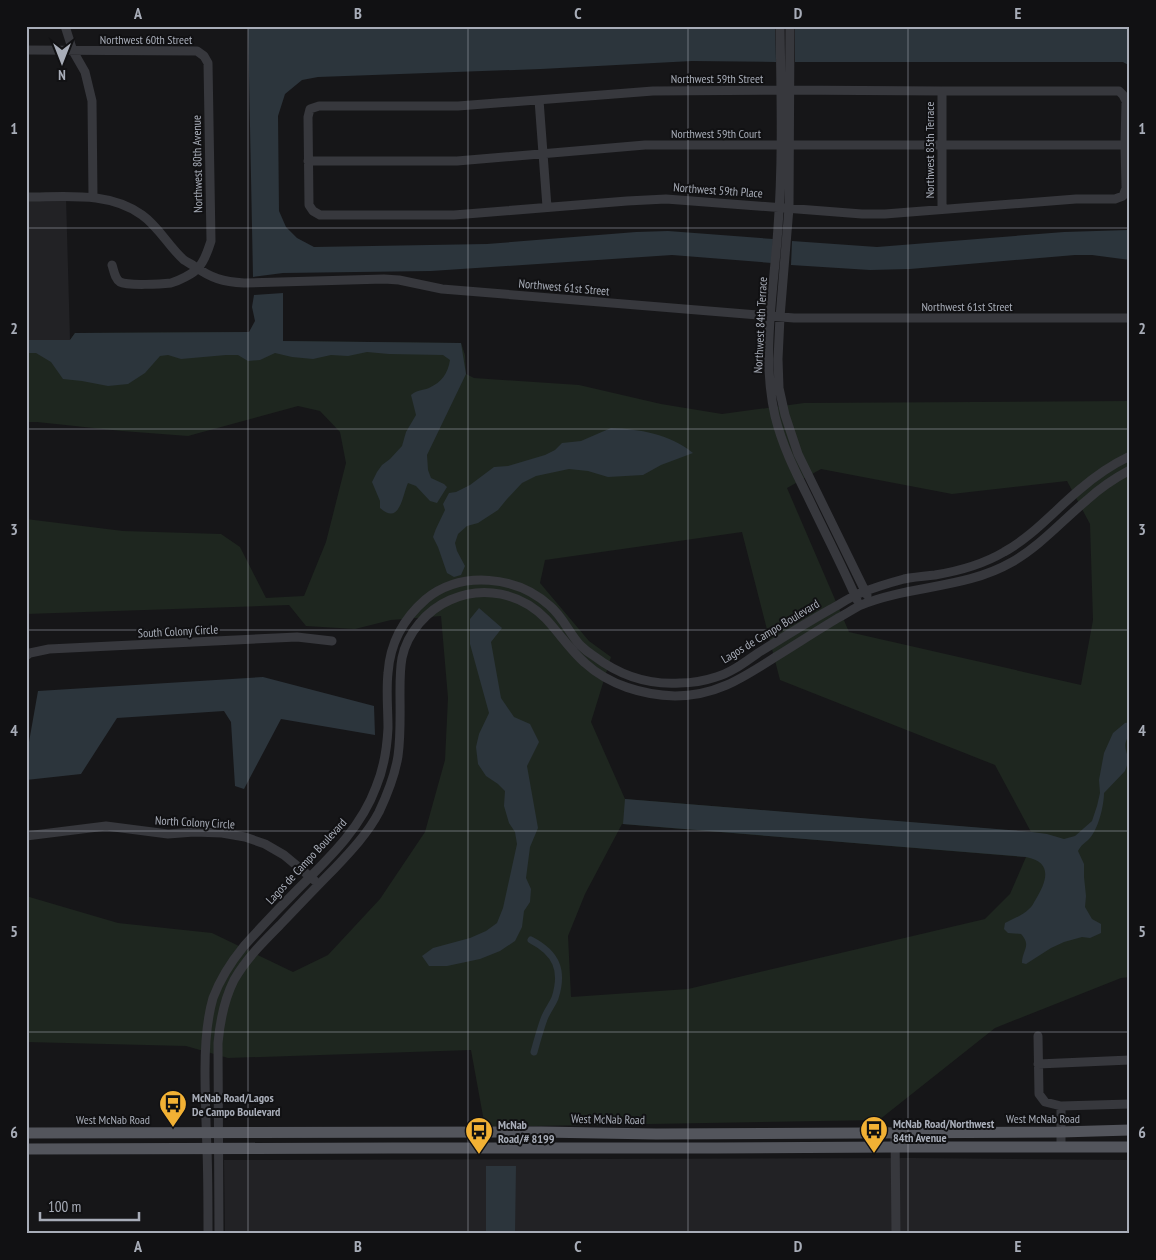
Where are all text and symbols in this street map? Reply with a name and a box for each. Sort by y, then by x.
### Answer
text: A [133,3,143,23]
text: B [354,3,362,23]
text: C [574,3,582,23]
text: D [794,3,803,23]
text: E [1015,3,1022,23]
street label: Northwest 60th Street [100,32,193,47]
north arrow [38,38,88,88]
text: N [58,66,66,84]
street label: Northwest 59th Street [671,71,764,86]
street label: Northwest 85th Terrace [922,102,937,198]
street label: Northwest 80th Avenue [189,115,205,213]
text: 1 [10,118,18,138]
text: 1 [1138,118,1146,138]
street label: Northwest 59th Court [671,126,762,141]
street label: Northwest 59th Place [673,179,763,201]
street label: Northwest 61st Street [518,276,611,299]
street label: Northwest 84th Terrace [750,276,770,374]
street label: Northwest 61st Street [921,299,1013,314]
text: 2 [10,318,18,338]
text: 2 [1138,318,1146,338]
text: 3 [10,519,18,539]
text: 3 [1138,519,1146,539]
street label: Lagos de Campo Boulevard [718,596,822,666]
street label: South Colony Circle [137,621,219,641]
text: 4 [10,720,18,740]
text: 4 [1138,720,1146,740]
street label: North Colony Circle [155,812,235,832]
street label: Lagos de Campo Boulevard [262,815,350,907]
text: 5 [10,921,18,941]
text: 5 [1138,921,1146,941]
bus stop icon: McNab Road/Lagos De Campo Boulevard [158,1089,188,1128]
place label: McNab Road/Lagos De Campo Boulevard [192,1090,280,1119]
street label: West McNab Road [571,1111,645,1127]
street label: West McNab Road [1006,1111,1080,1126]
street label: West McNab Road [76,1112,150,1127]
bus stop icon: McNab Road/Northwest 84th Avenue [859,1115,889,1154]
bus stop icon: McNab Road/# 8199 [464,1116,494,1155]
place label: McNab Road/Northwest 84th Avenue [893,1116,995,1145]
place label: McNab Road/# 8199 [498,1117,555,1146]
text: 6 [10,1122,18,1142]
text: 6 [1138,1122,1146,1142]
scale bar [40,1190,139,1222]
text: 100 m [48,1197,81,1216]
text: A [133,1236,143,1256]
text: B [354,1236,362,1256]
text: C [574,1236,582,1256]
text: D [794,1236,803,1256]
text: E [1015,1236,1022,1256]

